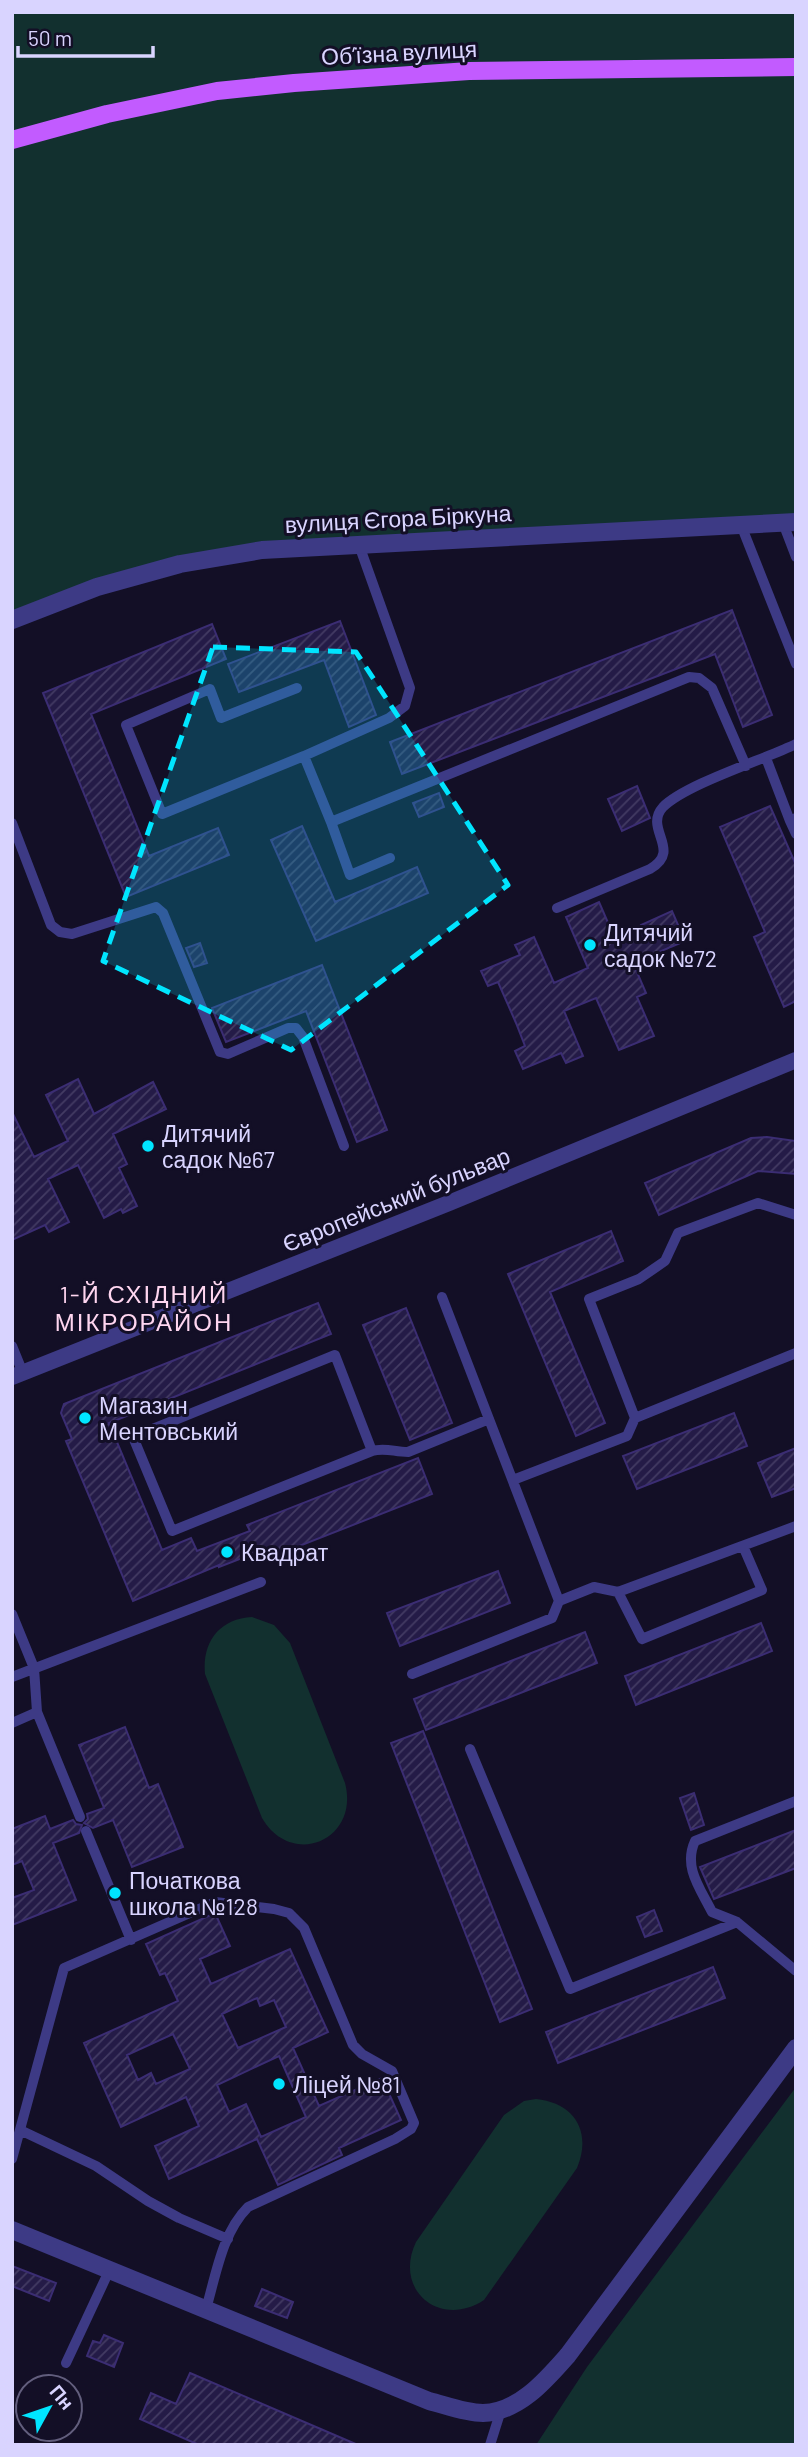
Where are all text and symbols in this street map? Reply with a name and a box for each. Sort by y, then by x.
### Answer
scale bar [18,14,152,58]
text: 50 m [28,25,72,50]
street label: Обʼїзна вулиця [320,34,478,70]
street label: вулиця Єгора Біркуна [284,498,512,538]
place label: Дитячий садок №72 [604,918,717,972]
marker: Дитячий садок №72 [582,937,598,953]
place label: Дитячий садок №67 [162,1119,275,1173]
marker: Дитячий садок №67 [140,1138,156,1154]
street label: Європейський бульвар [278,1141,514,1257]
district label: 1-Й СХІДНИЙ МІКРОРАЙОН [55,1279,233,1336]
place label: Магазин Ментовський [99,1391,238,1445]
marker: Магазин Ментовський [77,1410,93,1426]
place label: Квадрат [241,1538,329,1566]
marker: Квадрат [219,1544,235,1560]
place label: Початкова школа №128 [129,1866,258,1920]
marker: Початкова школа №128 [107,1885,123,1901]
place label: Ліцей №81 [293,2070,400,2098]
marker: Ліцей №81 [271,2076,287,2092]
north arrow [14,2373,84,2443]
text: Пн [46,2380,79,2414]

